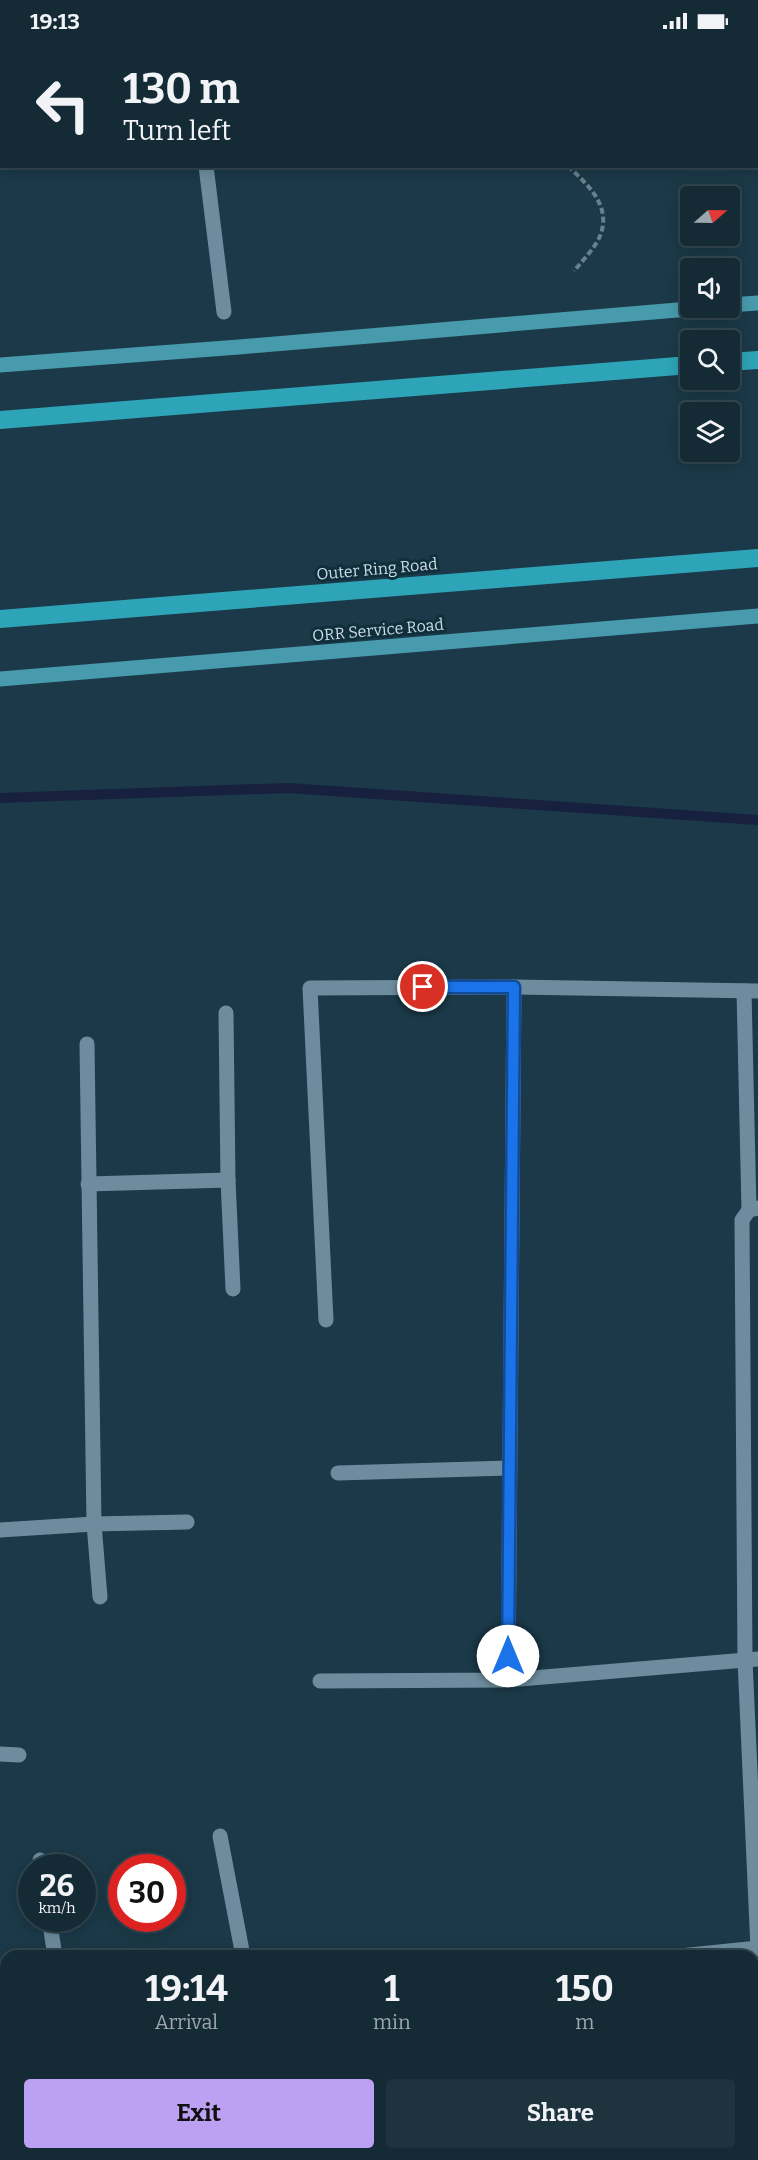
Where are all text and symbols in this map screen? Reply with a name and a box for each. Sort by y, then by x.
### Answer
text: 19:13 [30,8,80,35]
text: 130 m [123,64,240,114]
icon: left [24,66,102,144]
text: Turn left [123,115,231,147]
north arrow [680,186,740,246]
map controls [680,186,740,462]
button: sound [680,258,740,318]
button: search [680,330,740,390]
button: layers [680,402,740,462]
street label: Outer Ring Road [316,554,439,584]
street label: ORR Service Road [311,615,445,645]
pin [397,961,448,1012]
icon: arrive [406,970,439,1003]
position arrow [476,1624,540,1688]
speed limit sign: 30 [108,1854,186,1932]
text: 26 [40,1868,74,1904]
text: km/h [38,1899,76,1917]
text: 19:14 [145,1967,228,2011]
text: 1 [384,1967,400,2011]
text: 150 [556,1967,614,2011]
text: Arrival [155,2010,218,2034]
text: min [373,2010,411,2034]
text: m [575,2010,594,2034]
button: Exit [24,2079,374,2148]
button: Share [386,2079,735,2148]

